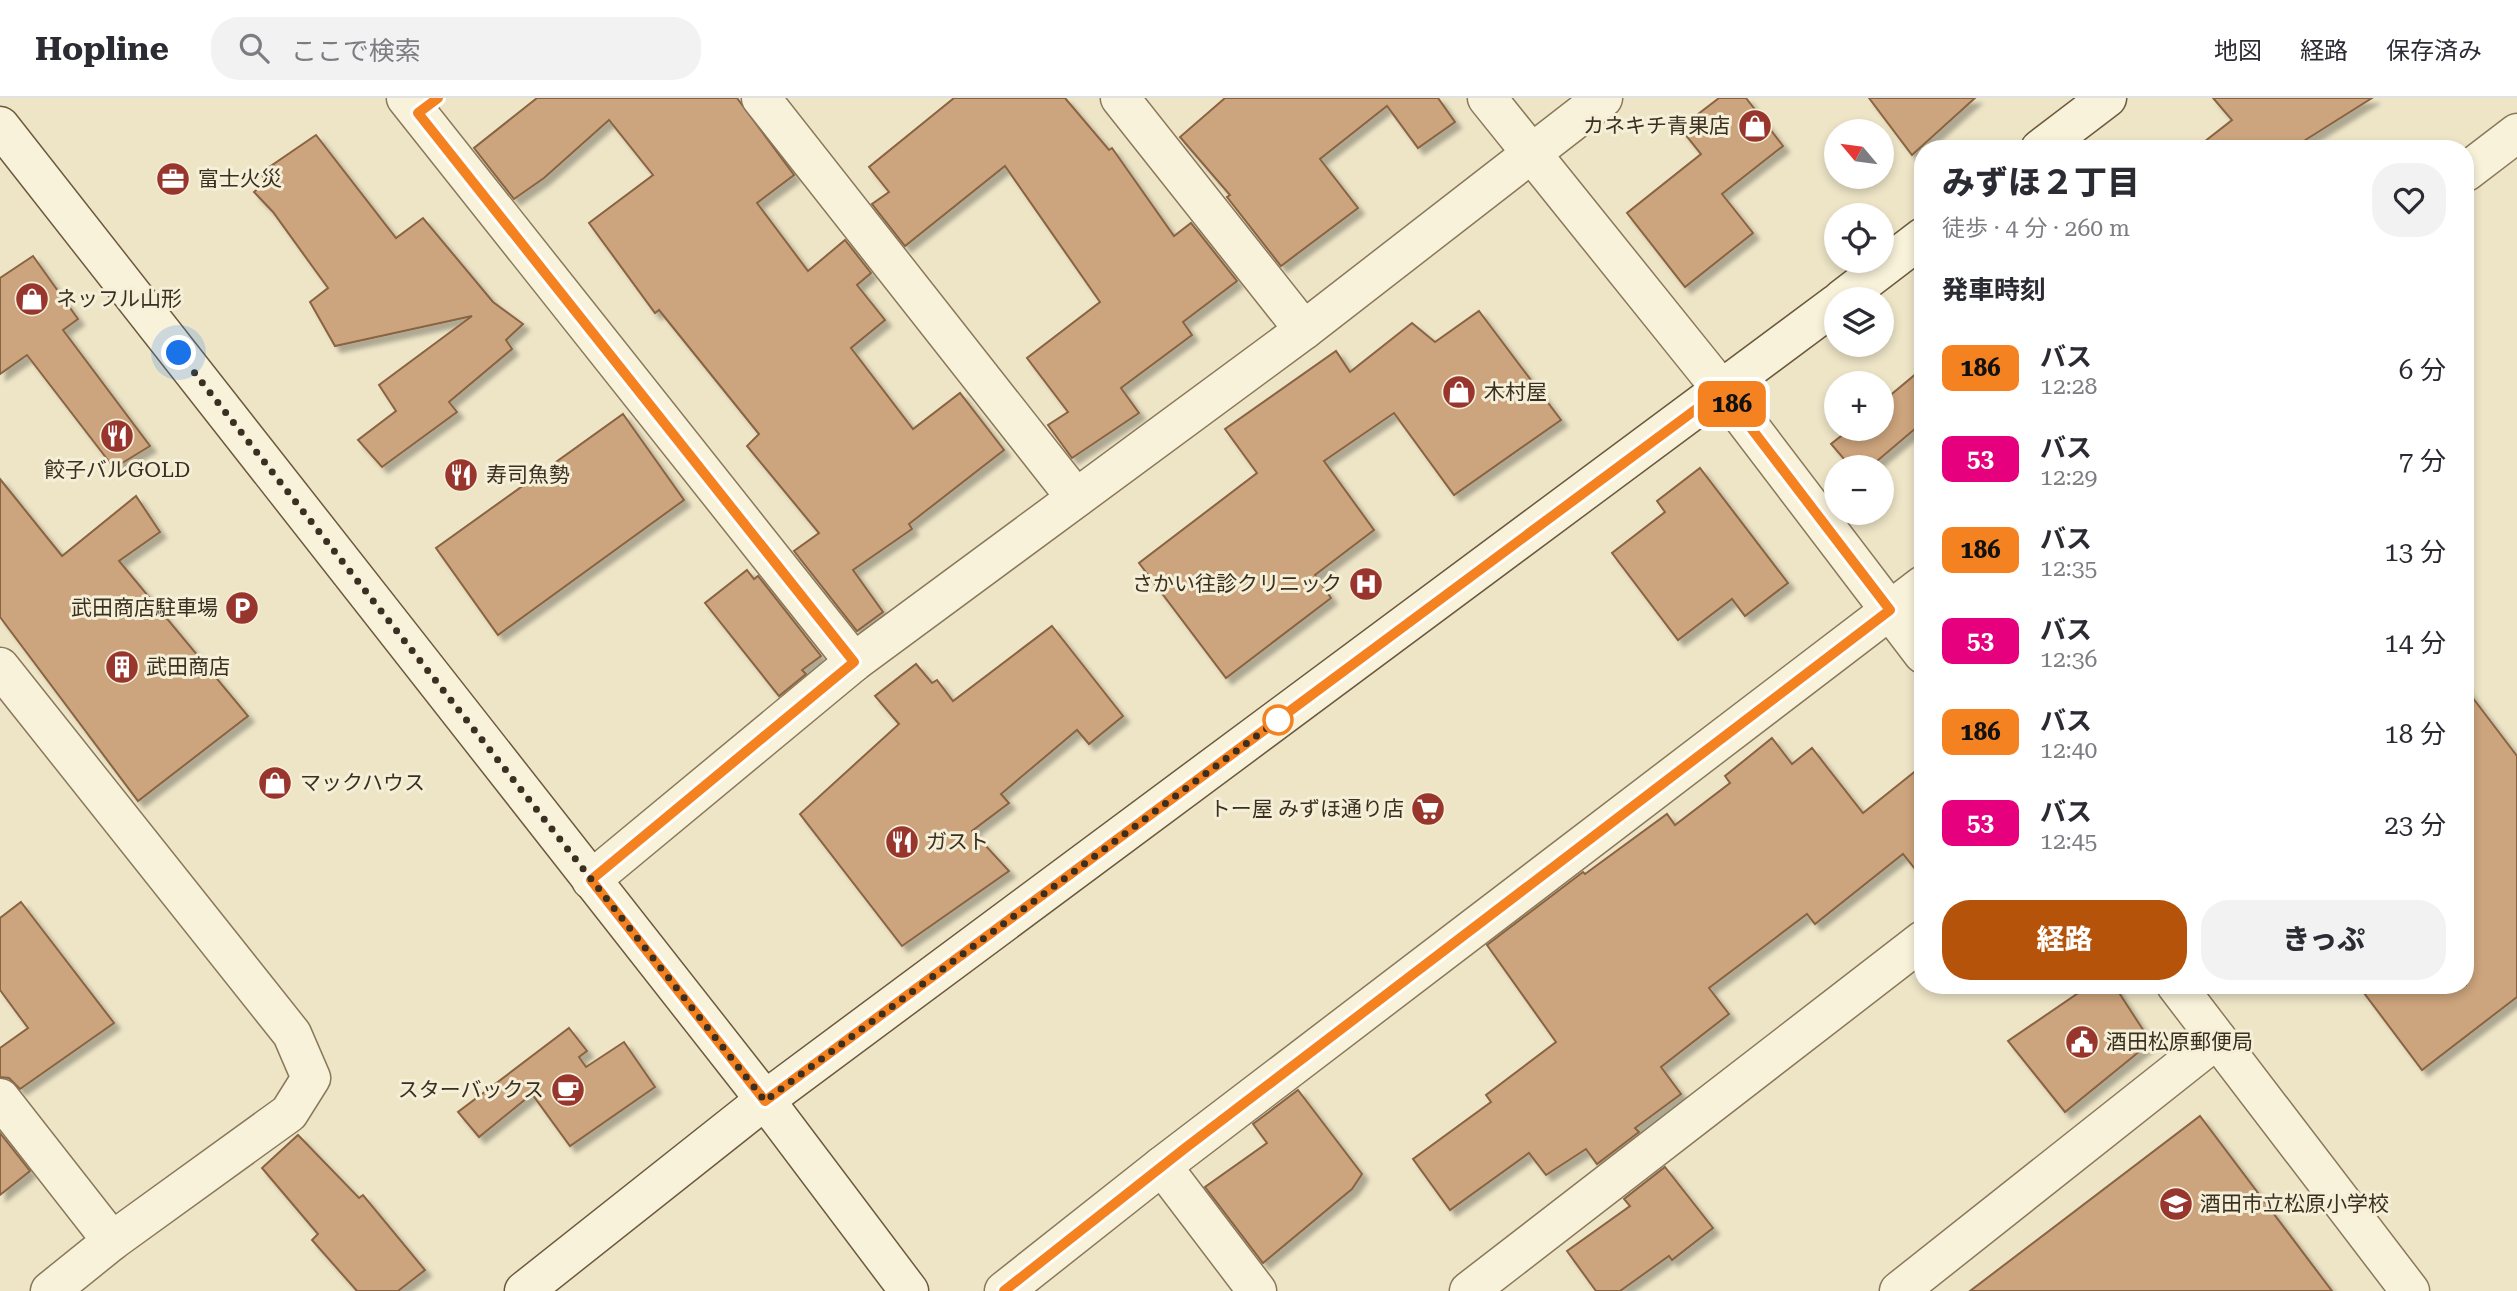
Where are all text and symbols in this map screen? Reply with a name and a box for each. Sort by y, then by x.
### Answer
search box [211,17,701,80]
text: Hopline [35,29,169,68]
icon: search [235,29,273,67]
text: ここで検索 [291,36,421,66]
text: 地図 [2214,37,2262,65]
text: 経路 [2300,37,2348,65]
text: 保存済み [2386,37,2482,65]
shop icon: カネキチ青果店 [1736,107,1774,145]
place label: カネキチ青果店 [1583,114,1730,138]
north arrow [1824,119,1894,189]
map controls [1824,119,1894,525]
office icon: 富士火災 [154,160,192,198]
text: みずほ２丁目 [1942,163,2140,202]
button: heart [2372,163,2446,237]
place label: 富士火災 [198,167,282,191]
button: locate [1824,203,1894,273]
text: 徒歩 · 4 分 · 260 m [1942,215,2130,242]
text: 発車時刻 [1942,275,2046,305]
shop icon: ネッフル山形 [13,280,51,318]
place label: ネッフル山形 [56,287,182,311]
button: layers [1824,287,1894,357]
your location [161,335,196,370]
text: バス [2040,342,2092,372]
text: 186 [1960,354,2001,382]
text: 6 分 [2399,355,2446,385]
button: + [1824,371,1894,441]
shop icon: 木村屋 [1440,373,1478,411]
text: 12:28 [2040,373,2097,400]
place label: 木村屋 [1484,380,1547,404]
line badge: 186 [1692,381,1772,427]
text: 186 [1712,390,1752,418]
restaurant icon: 餃子バルGOLD [98,417,136,455]
text: バス [2040,433,2092,463]
text: 53 [1967,445,1994,473]
text: 7 分 [2399,446,2446,476]
button: − [1824,455,1894,525]
restaurant icon: 寿司魚勢 [442,456,480,494]
place label: 餃子バルGOLD [44,458,190,482]
place label: 寿司魚勢 [486,463,570,487]
text: 12:29 [2040,464,2097,491]
text: バス [2040,524,2092,554]
text: 186 [1960,536,2001,564]
text: 13 分 [2384,537,2446,567]
text: 12:35 [2040,555,2097,582]
hospital icon: さかい往診クリニック [1347,565,1385,603]
place label: さかい往診クリニック [1132,572,1342,596]
parking icon: 武田商店駐車場 [223,589,261,627]
place label: 武田商店駐車場 [71,596,218,620]
text: バス [2040,615,2092,645]
text: 53 [1967,627,1994,655]
text: 14 分 [2384,628,2446,658]
text: 12:36 [2040,646,2097,673]
building icon: 武田商店 [103,648,141,686]
place label: 武田商店 [146,655,230,679]
unlabelled marker [1263,705,1293,735]
text: バス [2040,706,2092,736]
text: 186 [1960,718,2001,746]
text: 18 分 [2384,719,2446,749]
text: 12:40 [2040,737,2097,764]
shop icon: マックハウス [256,764,294,802]
place label: マックハウス [300,771,425,795]
supermarket icon: トー屋 みずほ通り店 [1409,790,1447,828]
place label: トー屋 みずほ通り店 [1210,797,1404,821]
text: バス [2040,797,2092,827]
text: 53 [1967,809,1994,837]
text: 23 分 [2384,810,2446,840]
restaurant icon: ガスト [883,823,921,861]
text: 12:45 [2040,828,2097,855]
place label: ガスト [926,830,989,854]
button: 経路 [1942,900,2187,980]
button: きっぷ [2201,900,2446,980]
public building icon: 酒田松原郵便局 [2063,1023,2101,1061]
place label: 酒田松原郵便局 [2106,1030,2253,1054]
cafe icon: スターバックス [549,1071,587,1109]
place label: スターバックス [398,1078,544,1102]
school or university icon: 酒田市立松原小学校 [2157,1185,2195,1223]
place label: 酒田市立松原小学校 [2200,1192,2389,1216]

